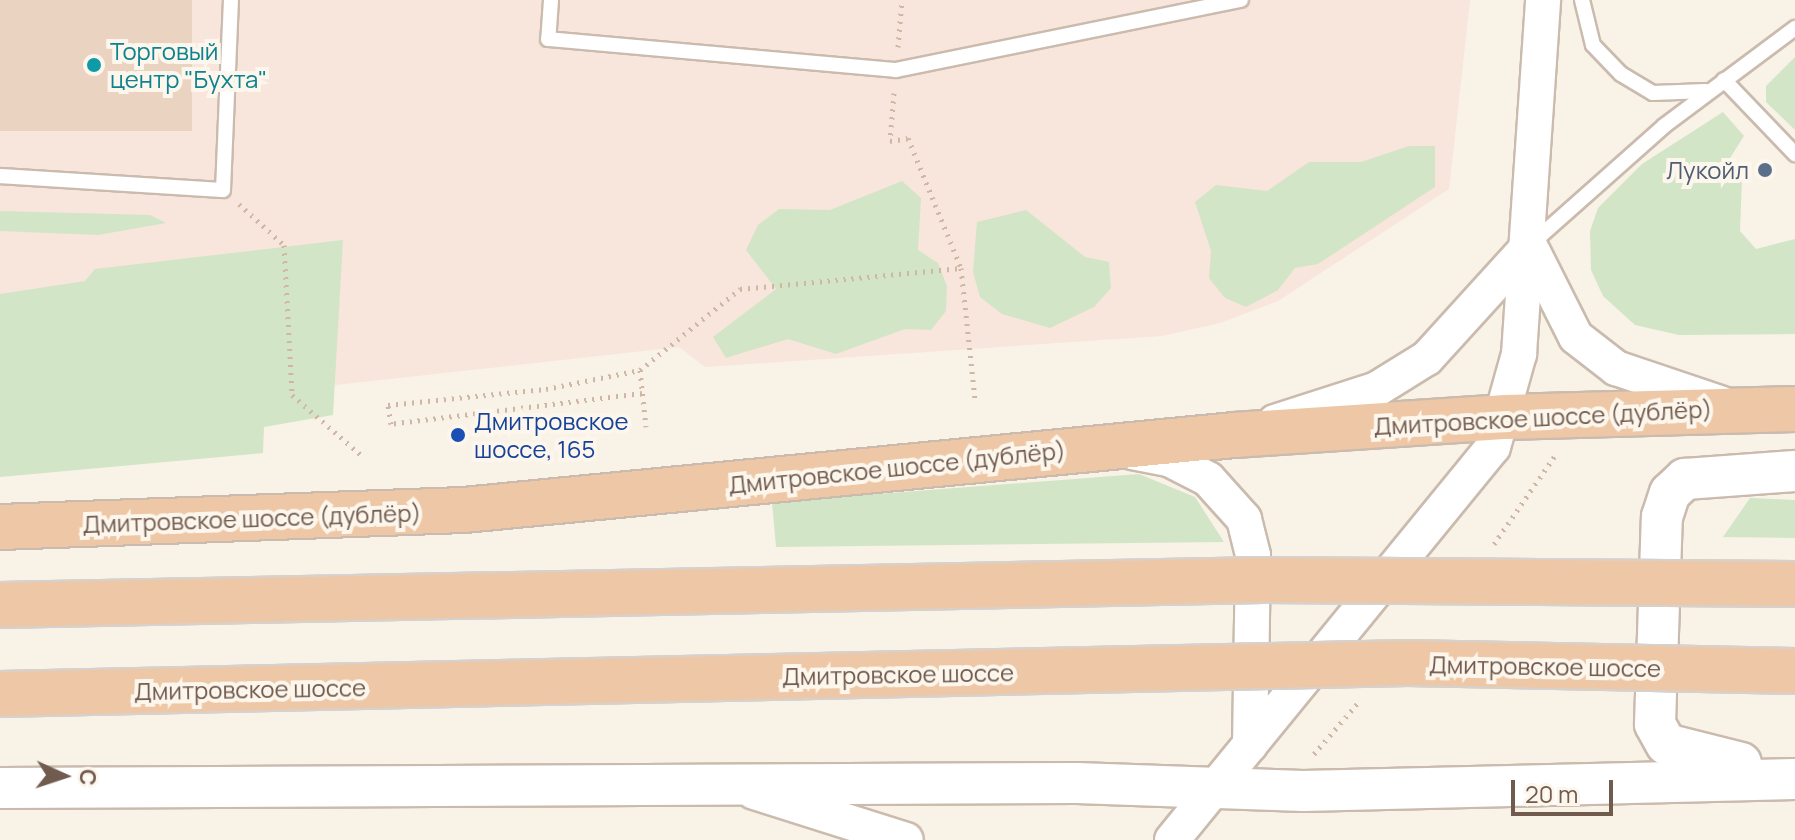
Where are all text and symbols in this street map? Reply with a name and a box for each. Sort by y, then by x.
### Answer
place label: Торговый центр "Бухта" [110,37,267,93]
marker: Торговый центр "Бухта" [85,56,103,74]
place label: Лукойл [1666,156,1749,184]
marker: Лукойл [1756,161,1774,179]
street label: Дмитровское шоссе (дублёр) [1373,394,1713,440]
place label: Дмитровское шоссе, 165 [474,407,629,463]
marker: Дмитровское шоссе, 165 [449,426,467,444]
street label: Дмитровское шоссе (дублёр) [727,435,1067,499]
street label: Дмитровское шоссе (дублёр) [82,498,422,538]
street label: Дмитровское шоссе [1429,650,1661,682]
street label: Дмитровское шоссе [782,658,1014,690]
street label: Дмитровское шоссе [134,673,366,705]
north arrow [24,736,104,816]
scale bar [1515,764,1617,814]
text: С [73,768,103,786]
text: 20 m [1525,777,1578,810]

